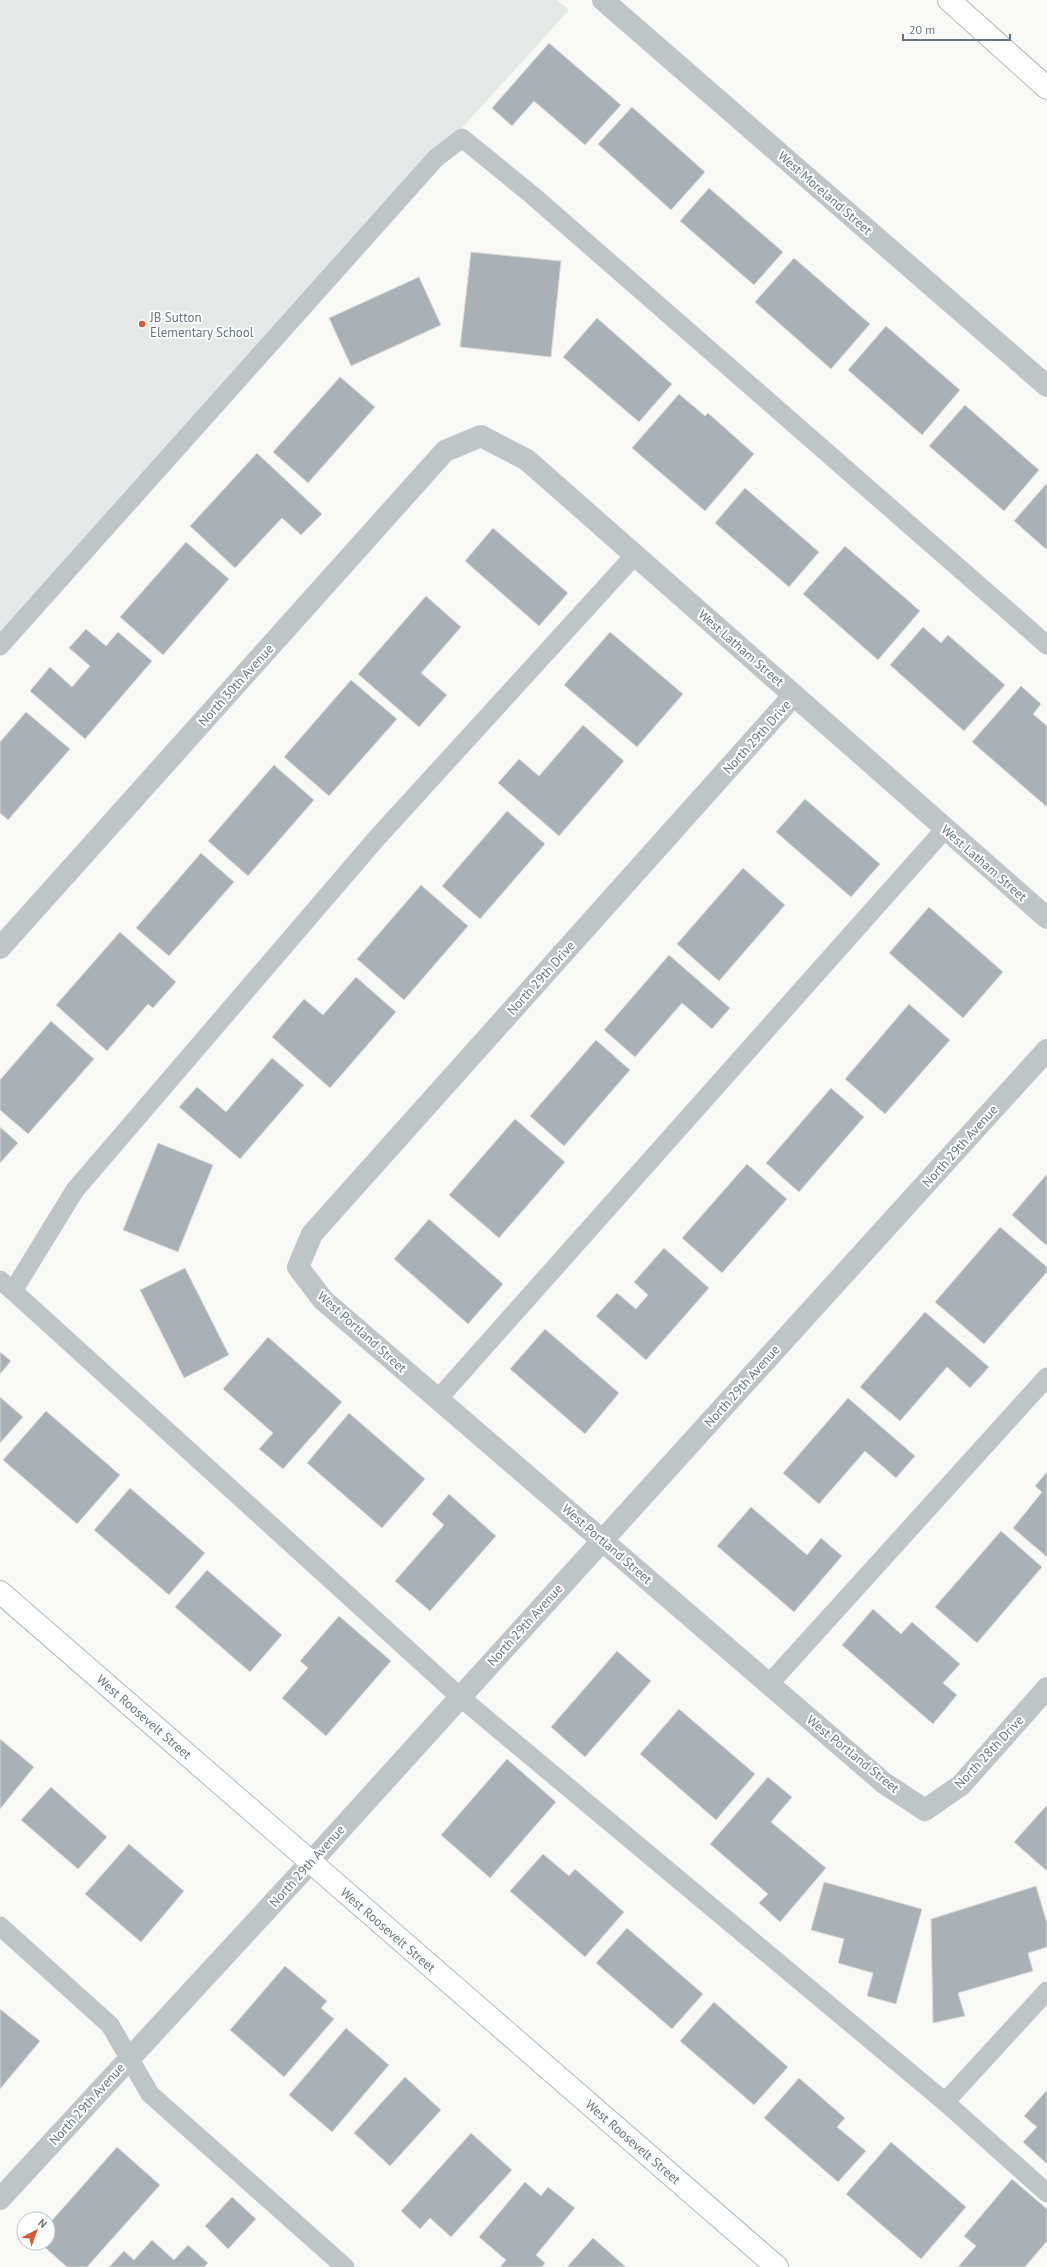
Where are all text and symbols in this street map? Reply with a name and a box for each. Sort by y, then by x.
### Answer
scale bar [903,16,1010,42]
text: 20 m [909,22,935,37]
street label: West Moreland Street [774,147,876,239]
place label: JB Sutton Elementary School [149,309,254,341]
marker: JB Sutton Elementary School [137,319,147,329]
street label: West Latham Street [695,606,788,690]
street label: North 30th Avenue [195,640,277,730]
street label: North 29th Drive [719,696,795,778]
street label: West Latham Street [938,821,1031,905]
street label: North 29th Drive [503,937,579,1019]
street label: North 29th Avenue [919,1101,1001,1191]
street label: West Portland Street [314,1287,411,1377]
street label: North 29th Avenue [701,1341,783,1431]
street label: West Portland Street [558,1500,656,1588]
street label: North 29th Avenue [484,1580,566,1670]
street label: West Roosevelt Street [93,1671,196,1763]
street label: West Portland Street [803,1711,903,1797]
street label: North 28th Drive [951,1712,1027,1792]
street label: North 29th Avenue [266,1821,348,1911]
street label: West Roosevelt Street [337,1884,440,1976]
street label: North 29th Avenue [46,2059,128,2149]
street label: West Roosevelt Street [582,2096,685,2188]
north arrow [16,2211,56,2251]
text: N [35,2216,50,2231]

